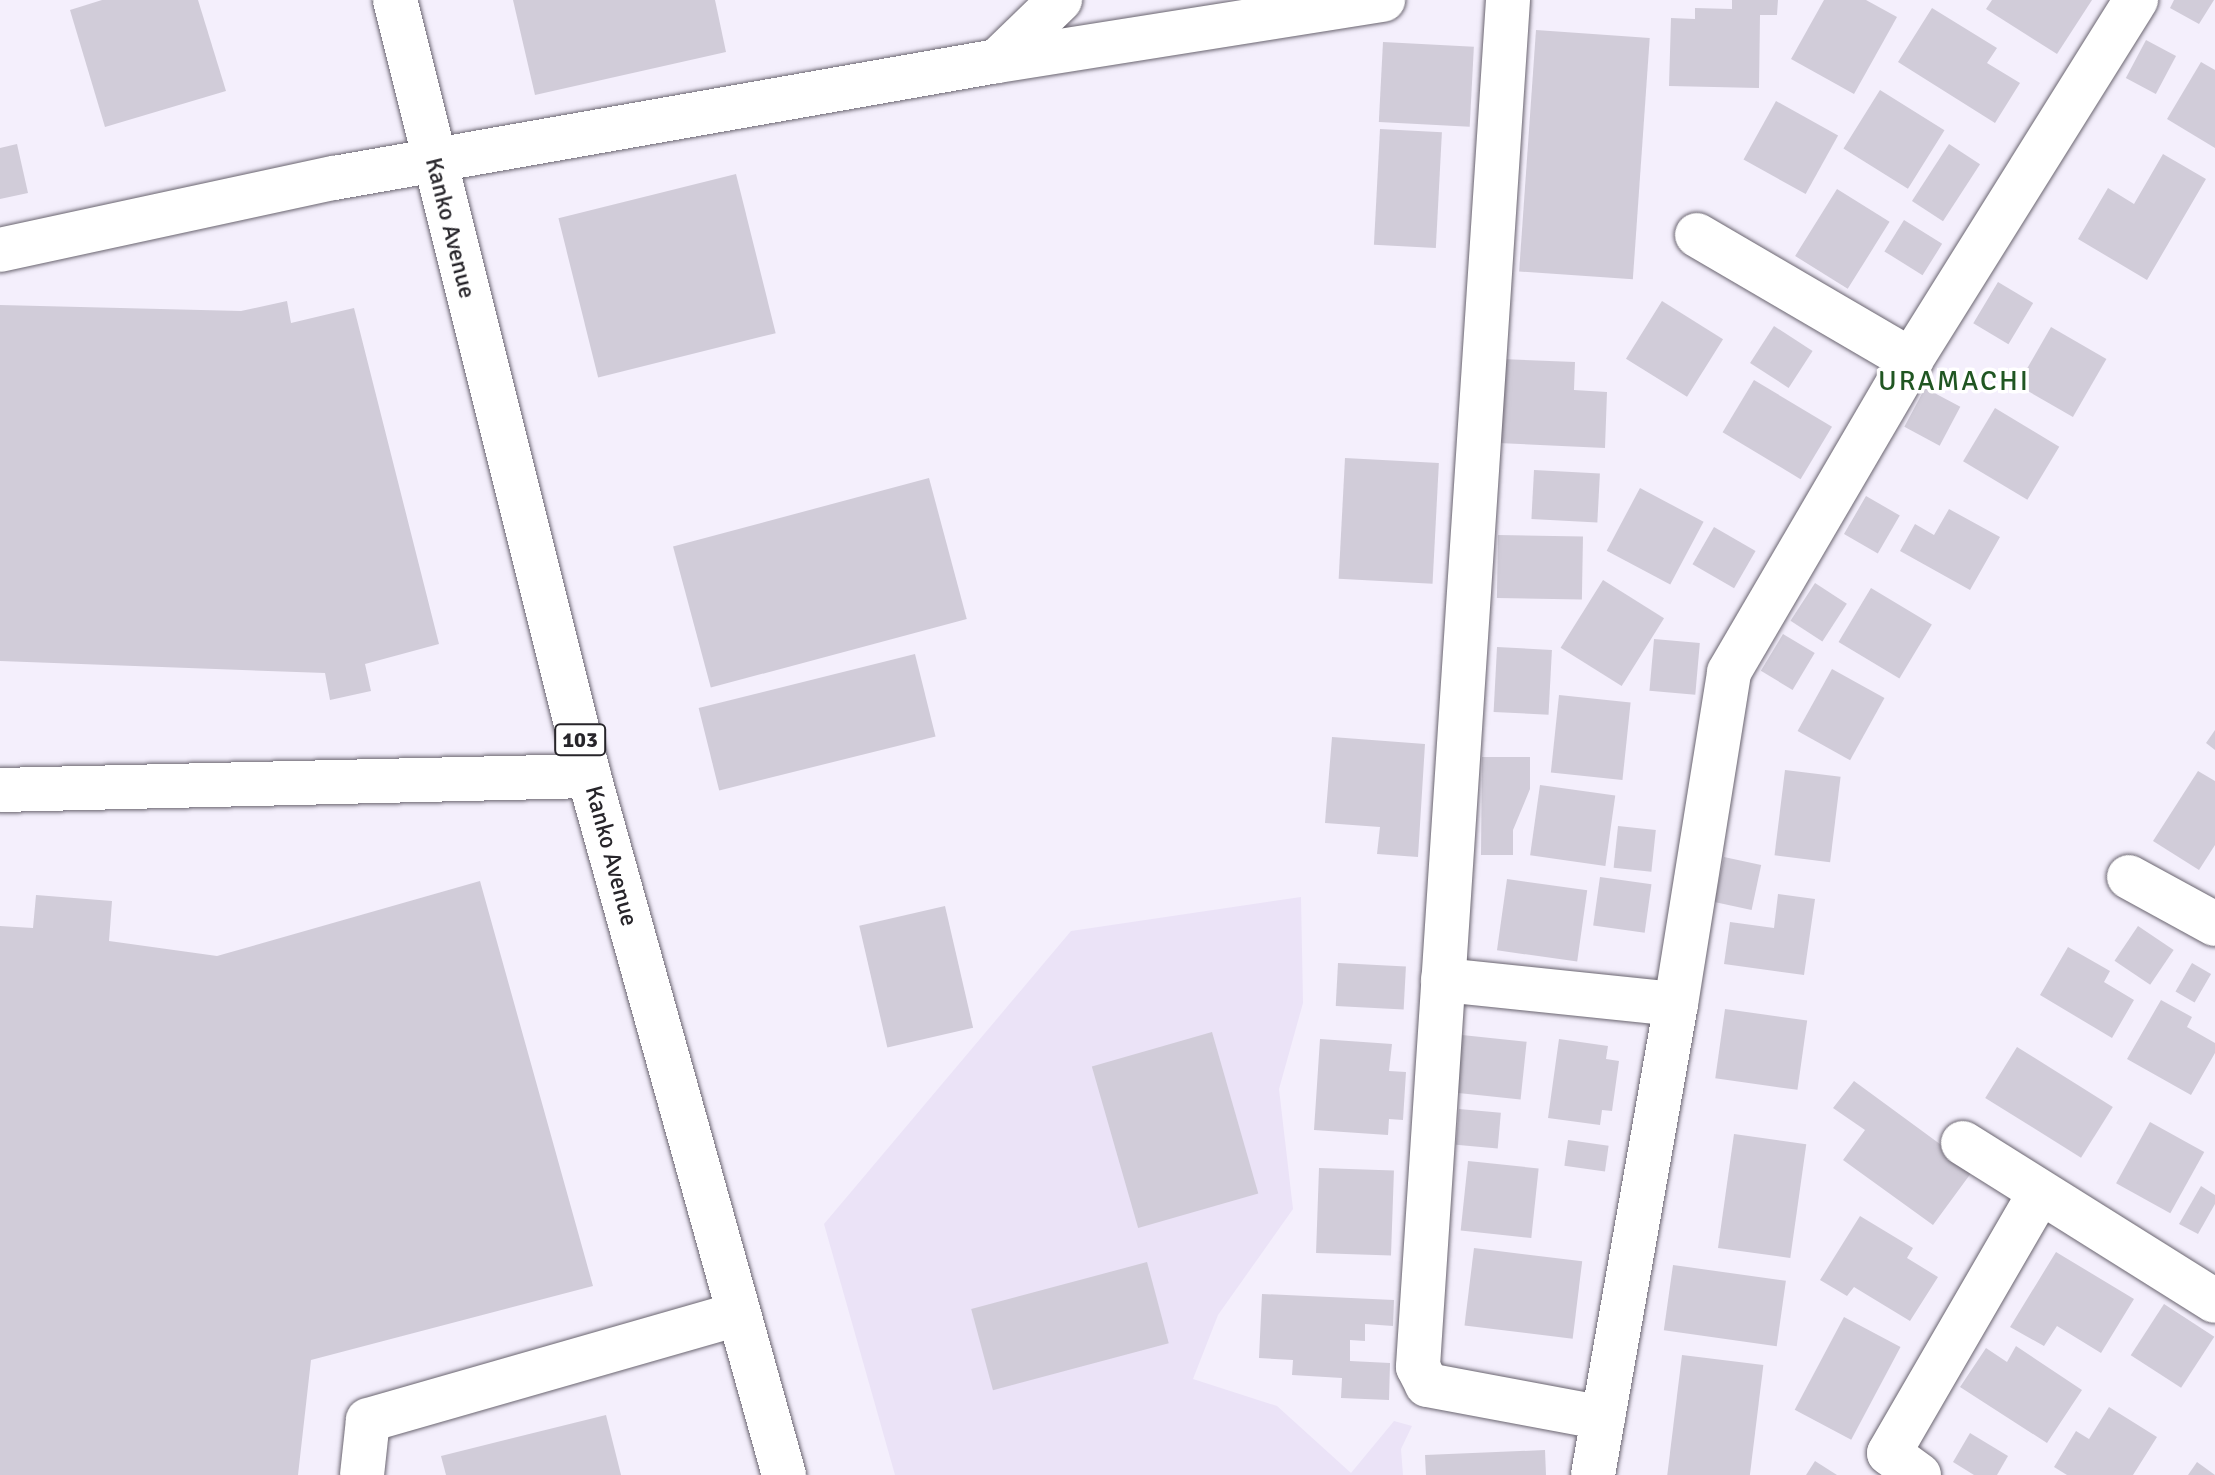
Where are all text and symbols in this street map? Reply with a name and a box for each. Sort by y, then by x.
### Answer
street label: Kanko Avenue [419,155,481,301]
district label: URAMACHI [1878,364,2030,398]
road number: 103 [554,722,606,758]
street label: Kanko Avenue [578,783,644,929]

